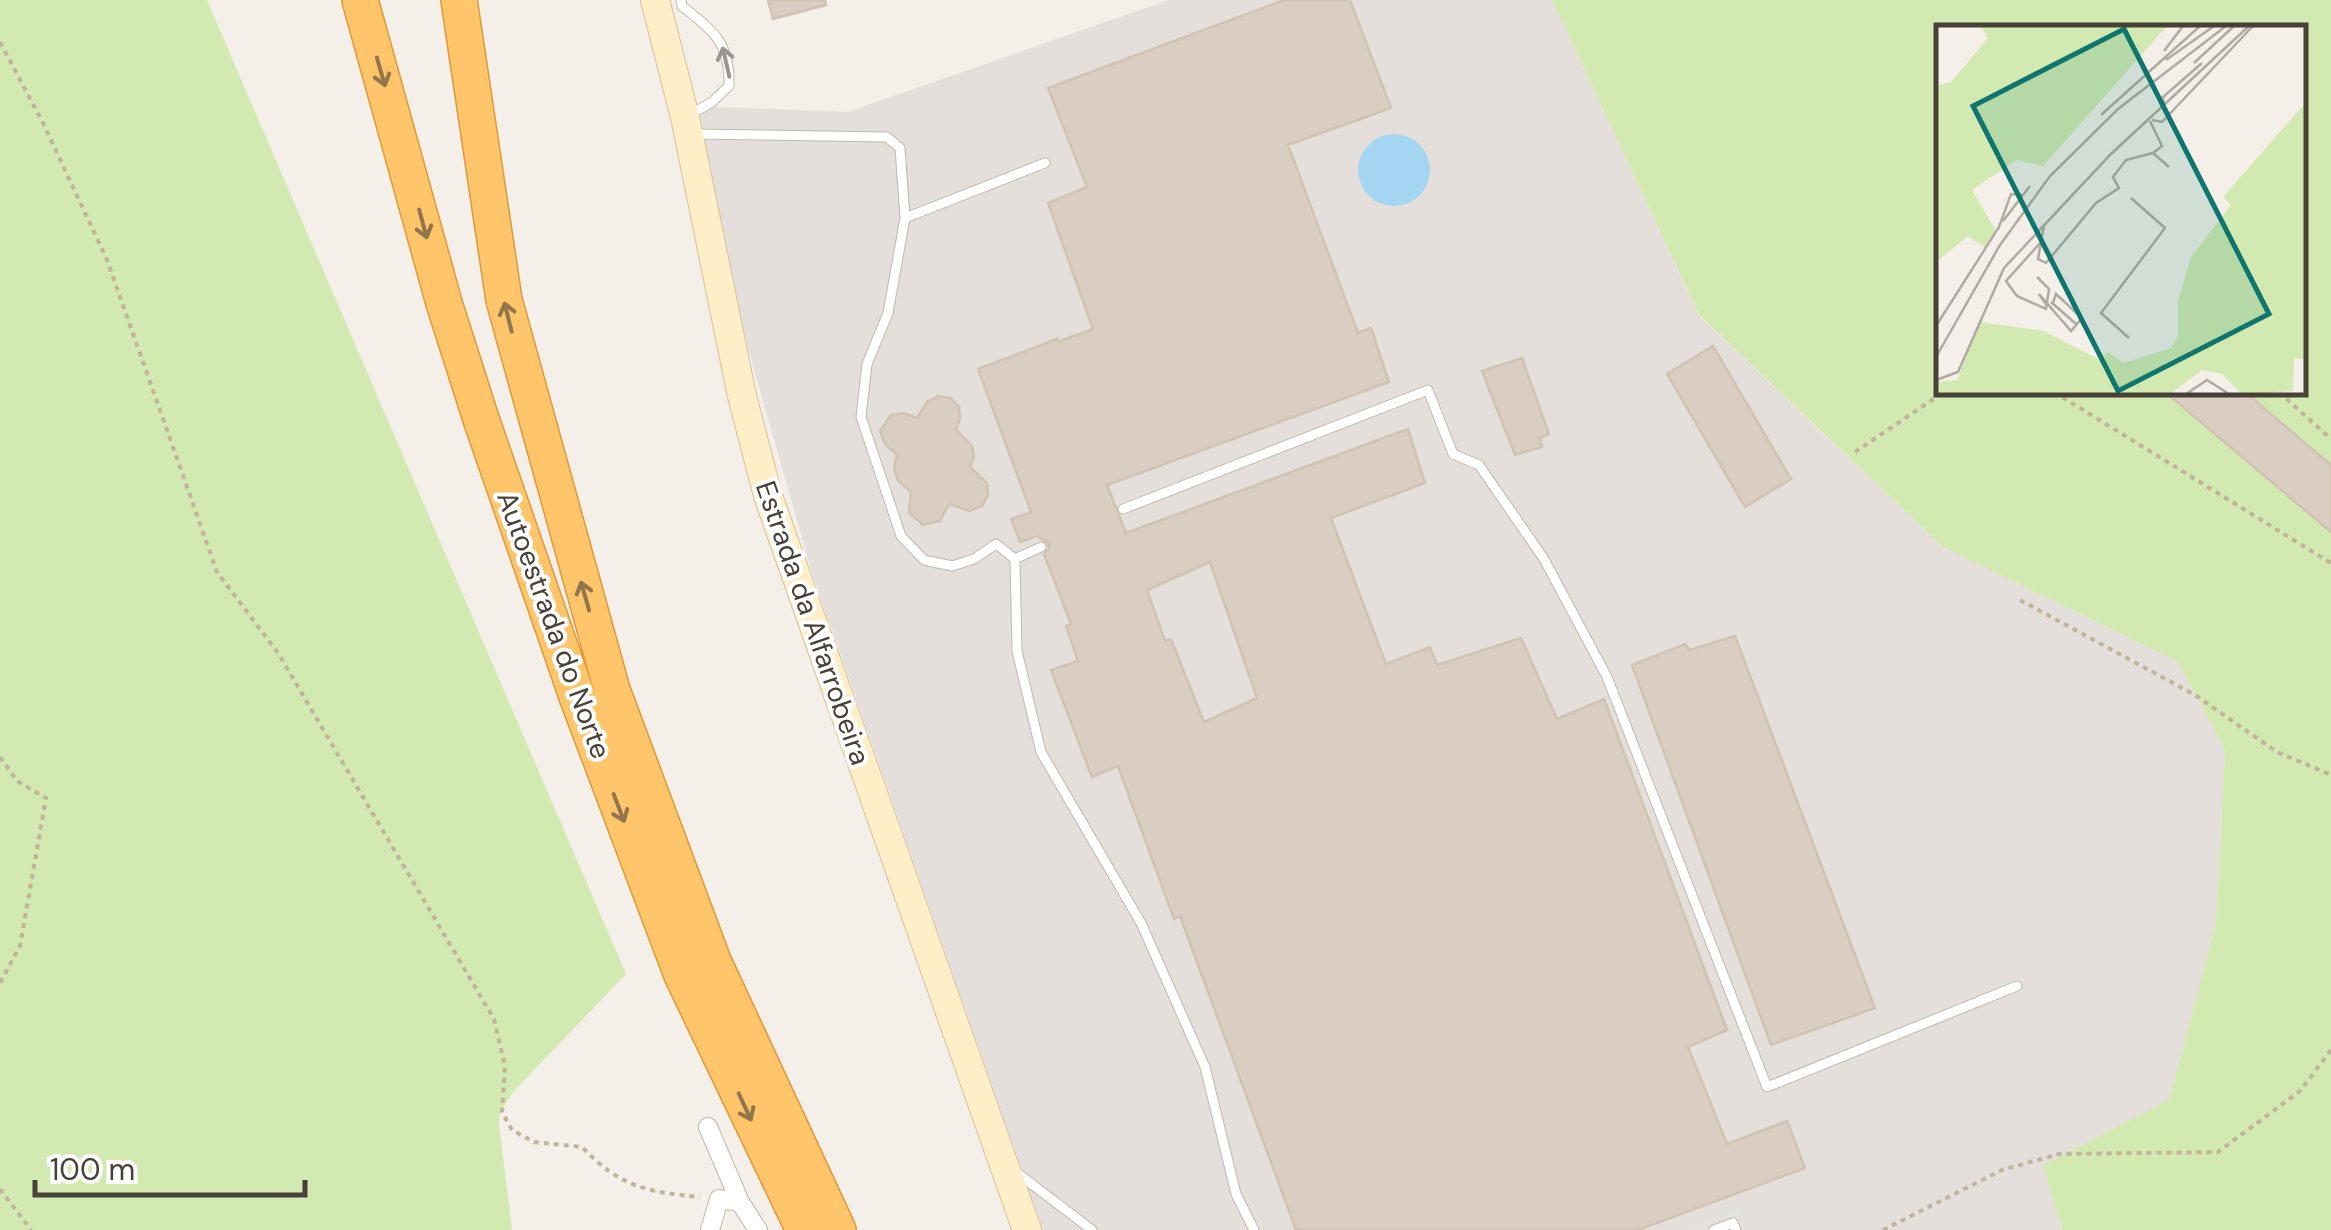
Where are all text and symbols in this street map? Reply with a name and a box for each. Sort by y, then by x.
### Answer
inset map [1936,25,2306,395]
one-way arrow [716,46,734,78]
one-way arrow [373,56,391,87]
one-way arrow [415,208,433,239]
one-way arrow [498,302,517,333]
street label: Estrada da Alfarrobeira [747,476,879,770]
street label: Autoestrada do Norte [488,486,620,764]
one-way arrow [575,581,593,612]
one-way arrow [611,791,629,822]
one-way arrow [737,1091,756,1121]
scale bar [35,1135,305,1197]
text: 100 m [50,1150,135,1189]

